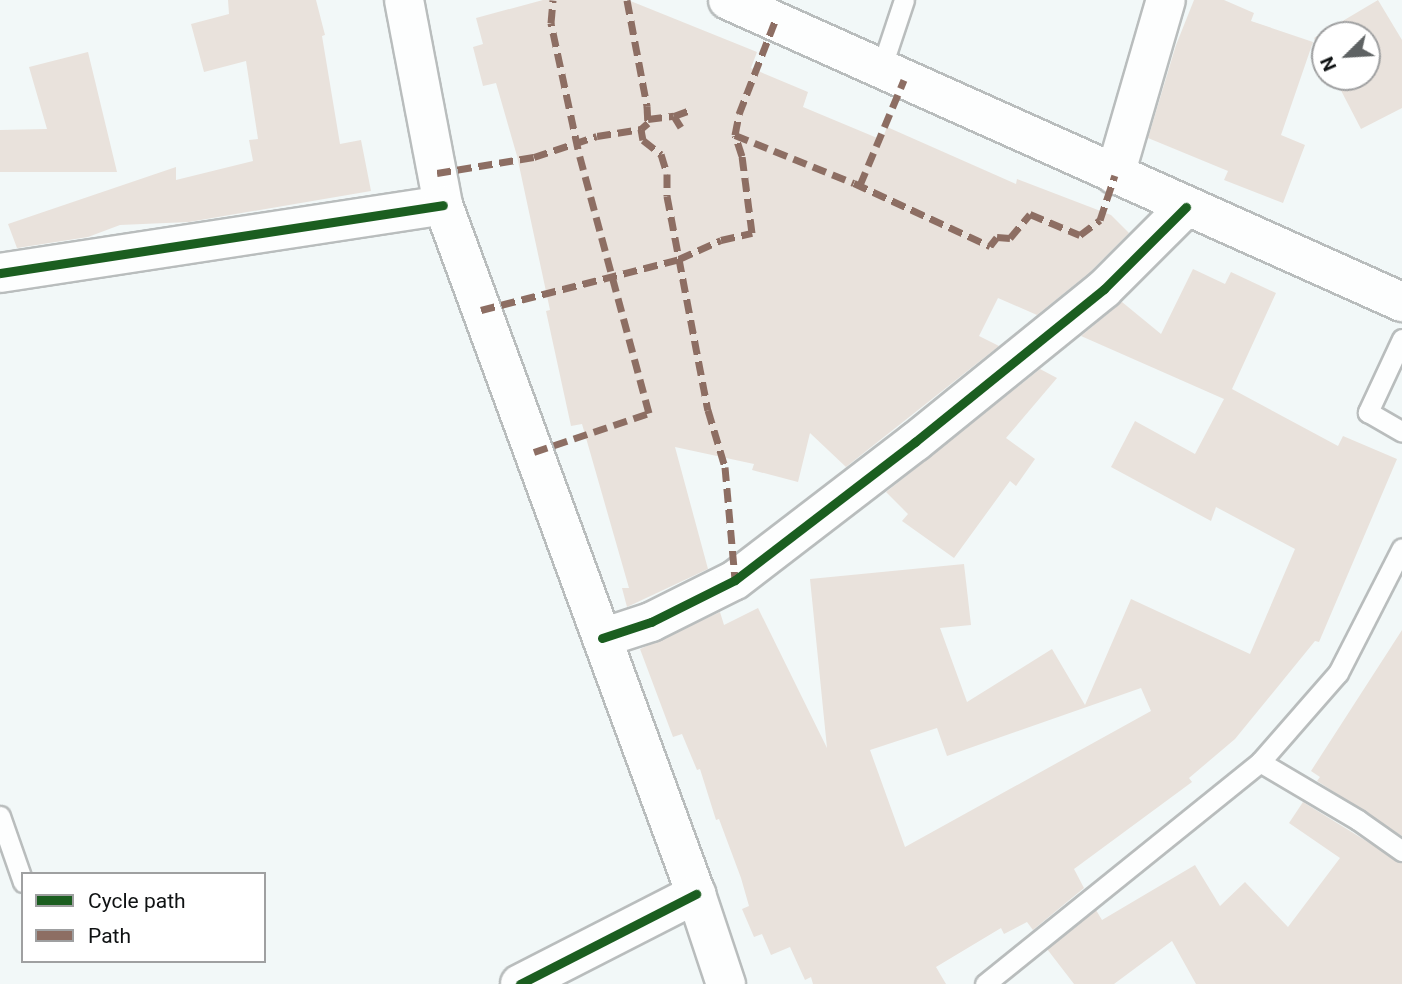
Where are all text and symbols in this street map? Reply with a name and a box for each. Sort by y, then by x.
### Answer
north arrow [1311,21,1381,91]
text: N [1315,53,1341,75]
legend [21,872,266,963]
text: Cycle path [88,889,186,913]
text: Path [88,924,131,948]

